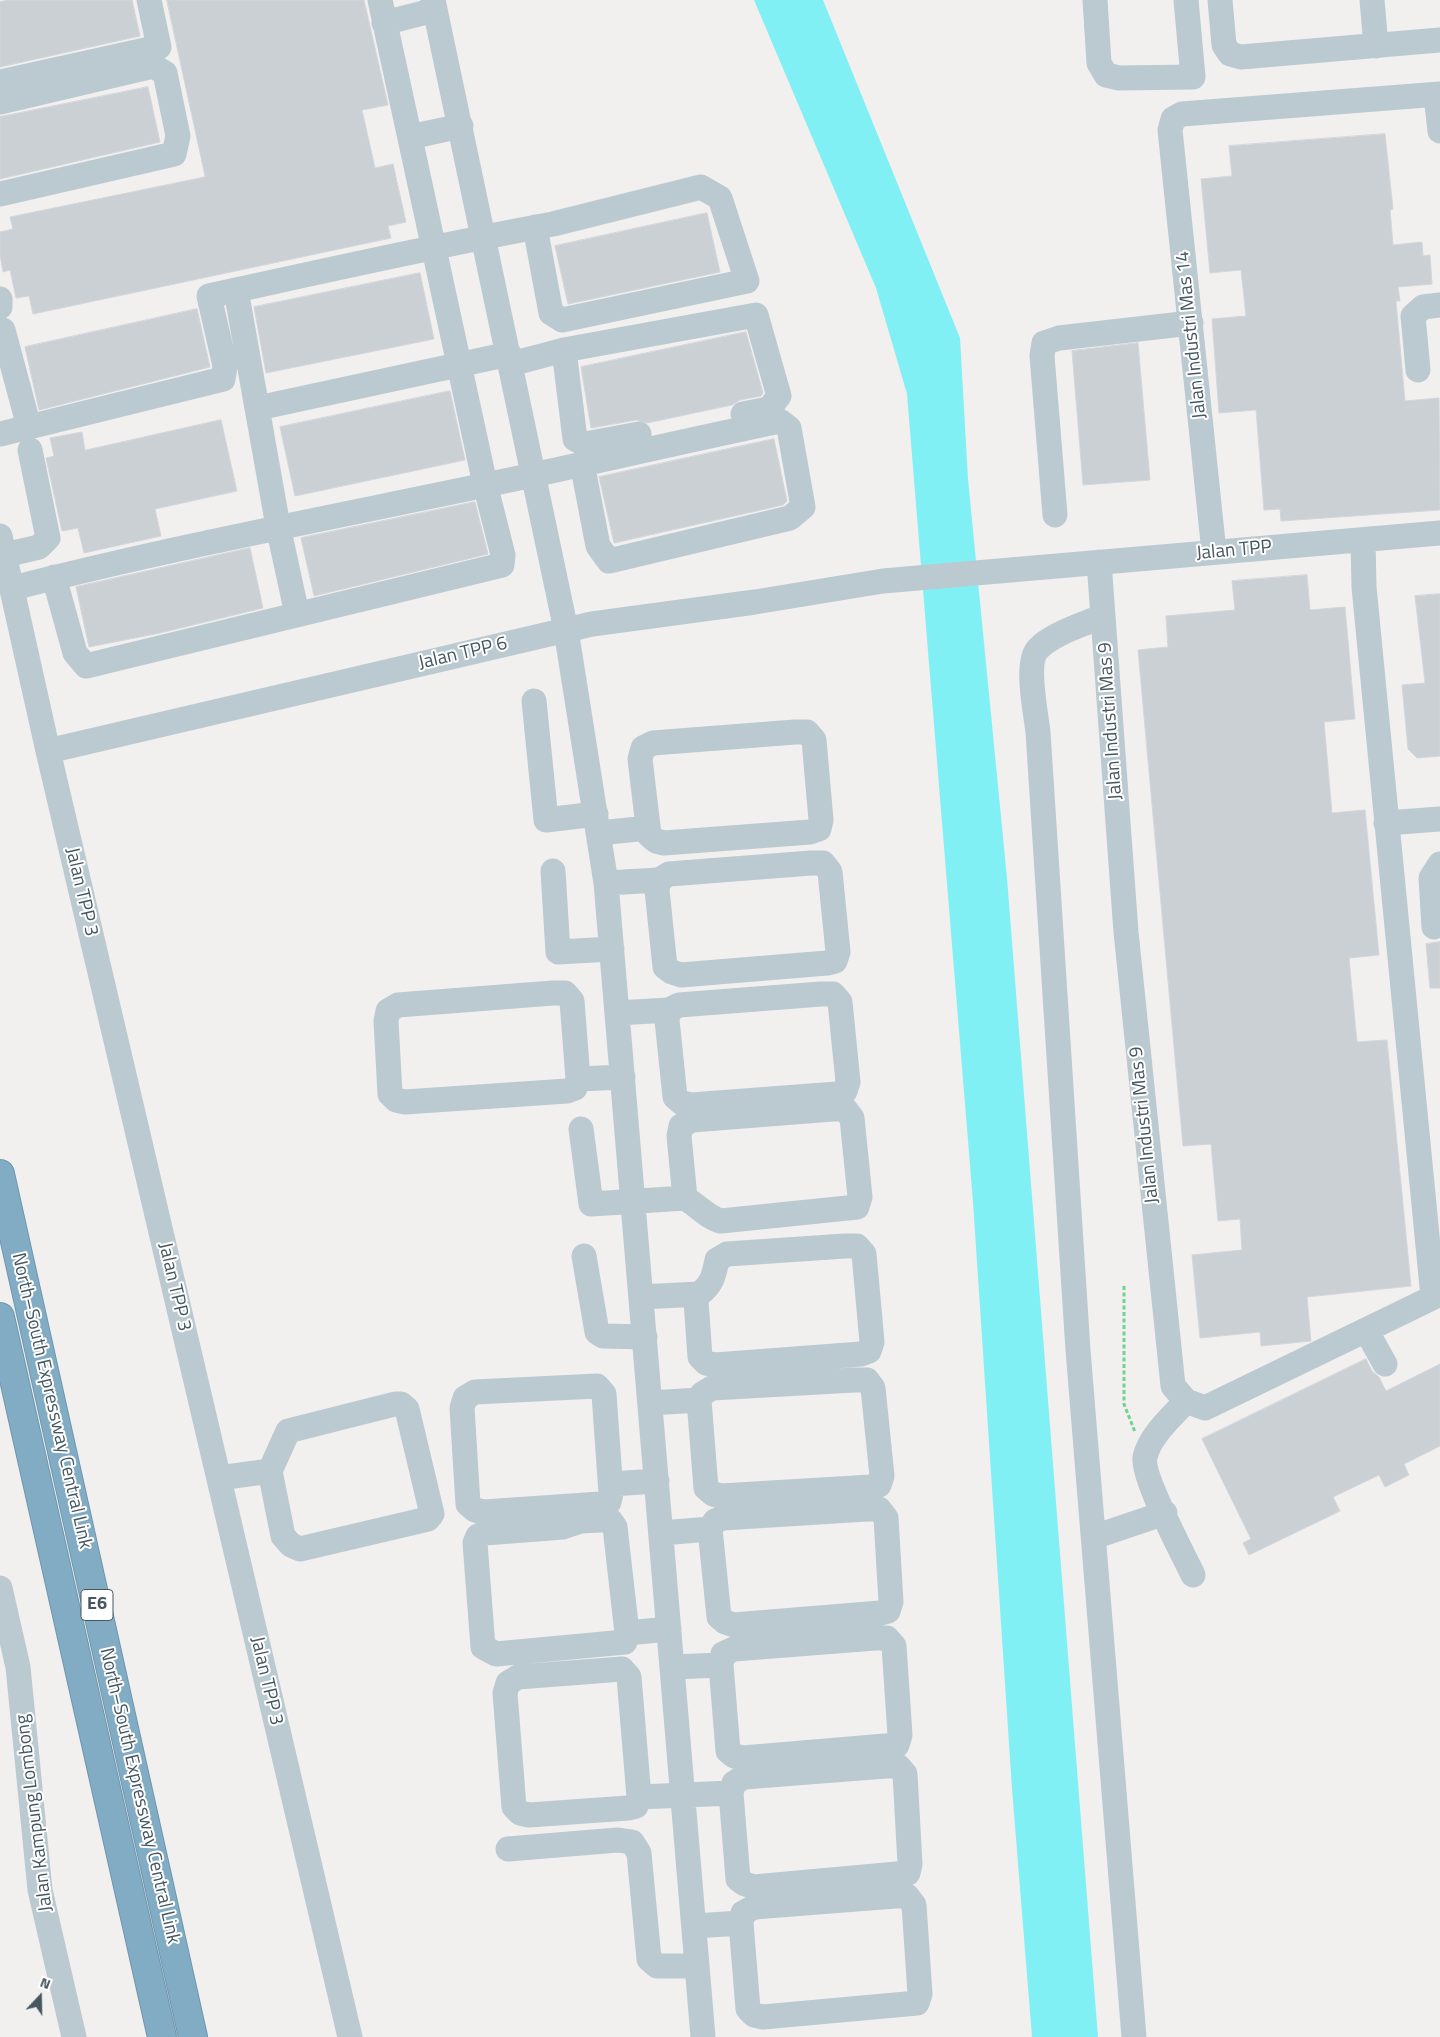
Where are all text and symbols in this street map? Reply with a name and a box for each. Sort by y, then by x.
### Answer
street label: Jalan Industri Mas 14 [1172,250,1212,420]
street label: Jalan TPP [1195,536,1273,566]
street label: Jalan TPP 6 [416,633,510,675]
street label: Jalan Industri Mas 9 [1094,641,1128,801]
street label: Jalan TPP 3 [60,845,102,939]
street label: Jalan Industri Mas 9 [1125,1045,1165,1205]
street label: Jalan TPP 3 [153,1240,195,1334]
street label: North–South Expressway Central Link [6,1251,96,1551]
road number: E6 [81,1590,113,1620]
street label: Jalan TPP 3 [245,1634,287,1728]
street label: North–South Expressway Central Link [94,1646,184,1946]
street label: Jalan Kampung Lombong [12,1713,58,1913]
text: N [37,1971,54,1994]
north arrow [15,1972,65,2022]

